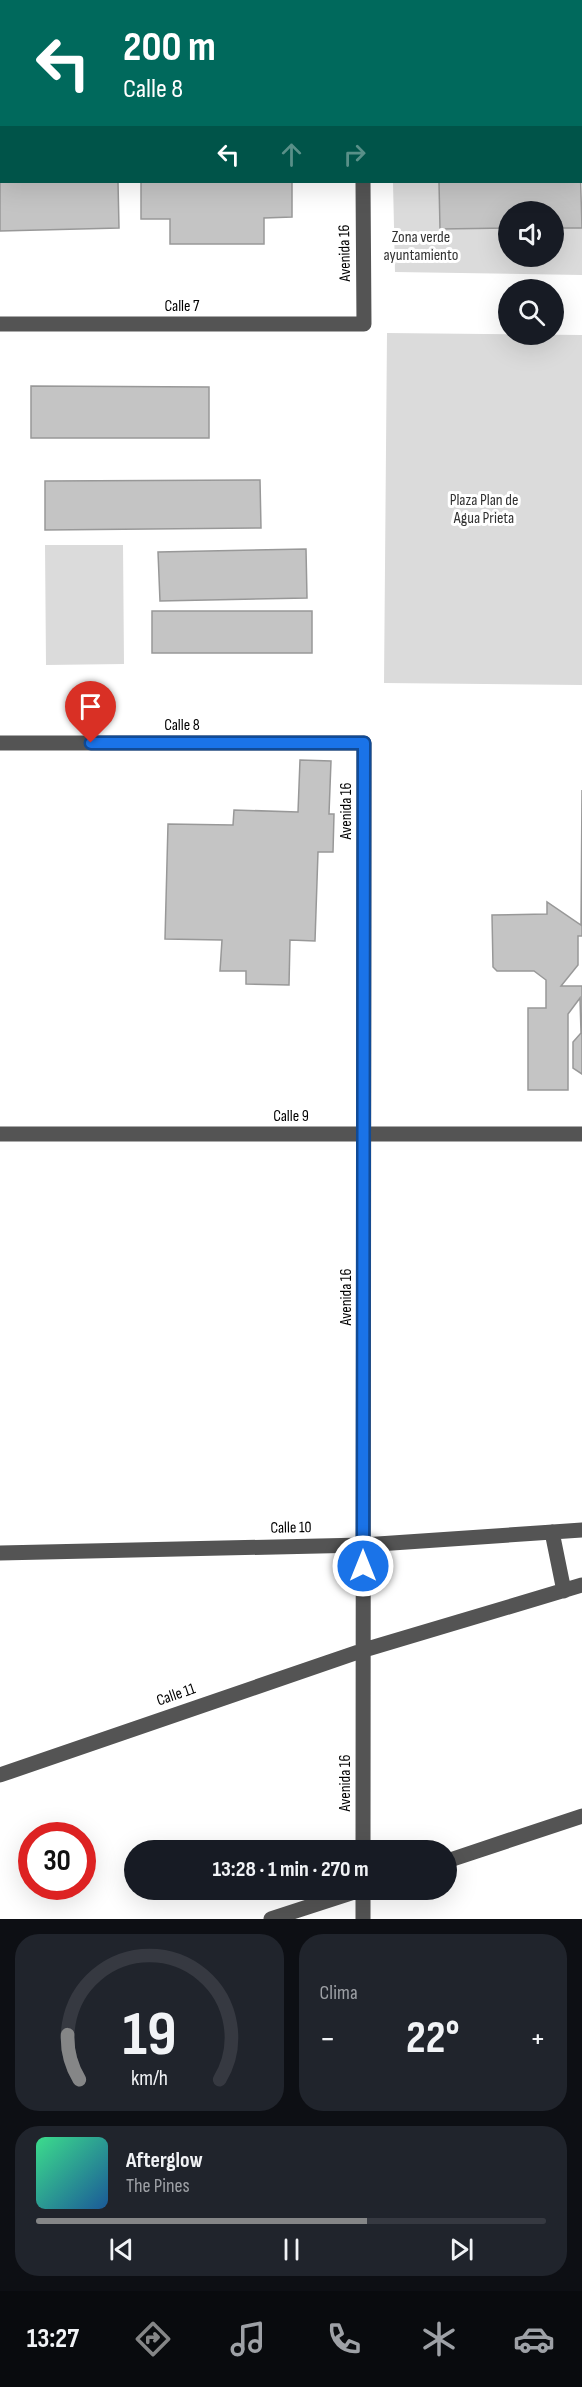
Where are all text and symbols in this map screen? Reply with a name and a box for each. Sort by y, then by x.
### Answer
text: 200 m [123,22,216,73]
icon: left [24,24,102,102]
text: Calle 8 [123,73,183,105]
icon: left [212,138,245,171]
icon: ahead [275,138,308,171]
icon: right [338,138,371,171]
map controls [498,201,564,345]
button: sound [498,201,564,267]
street label: Avenida 16 [335,224,355,283]
park label: Zona verde ayuntamiento [384,228,458,265]
button: search [498,279,564,345]
street label: Calle 7 [165,297,200,316]
park label: Plaza Plan de Agua Prieta [450,491,518,528]
pin [65,681,116,743]
icon: arrive [74,690,107,723]
street label: Calle 8 [164,716,200,735]
street label: Avenida 16 [337,783,356,840]
street label: Calle 9 [273,1107,309,1126]
street label: Avenida 16 [337,1269,356,1326]
street label: Calle 10 [270,1518,312,1538]
position arrow [331,1534,395,1598]
street label: Calle 11 [154,1679,198,1710]
street label: Avenida 16 [336,1755,355,1812]
speed limit sign: 30 [18,1822,96,1900]
text: 13:28 · 1 min · 270 m [212,1856,369,1883]
text: Clima [320,1981,358,2005]
text: 19 [122,1998,176,2073]
text: 22° [406,2011,460,2066]
text: − [320,2019,336,2059]
text: + [530,2019,546,2059]
text: km/h [131,2066,168,2091]
text: Afterglow [126,2147,203,2174]
text: The Pines [126,2174,190,2198]
icon: previous [105,2233,138,2266]
icon: pause [275,2233,308,2266]
icon: next [445,2233,478,2266]
icon: directions [132,2318,174,2360]
icon: music [227,2318,269,2360]
icon: phone [323,2318,365,2360]
icon: climate [418,2318,460,2360]
icon: car [513,2318,555,2360]
text: 13:27 [27,2323,79,2355]

